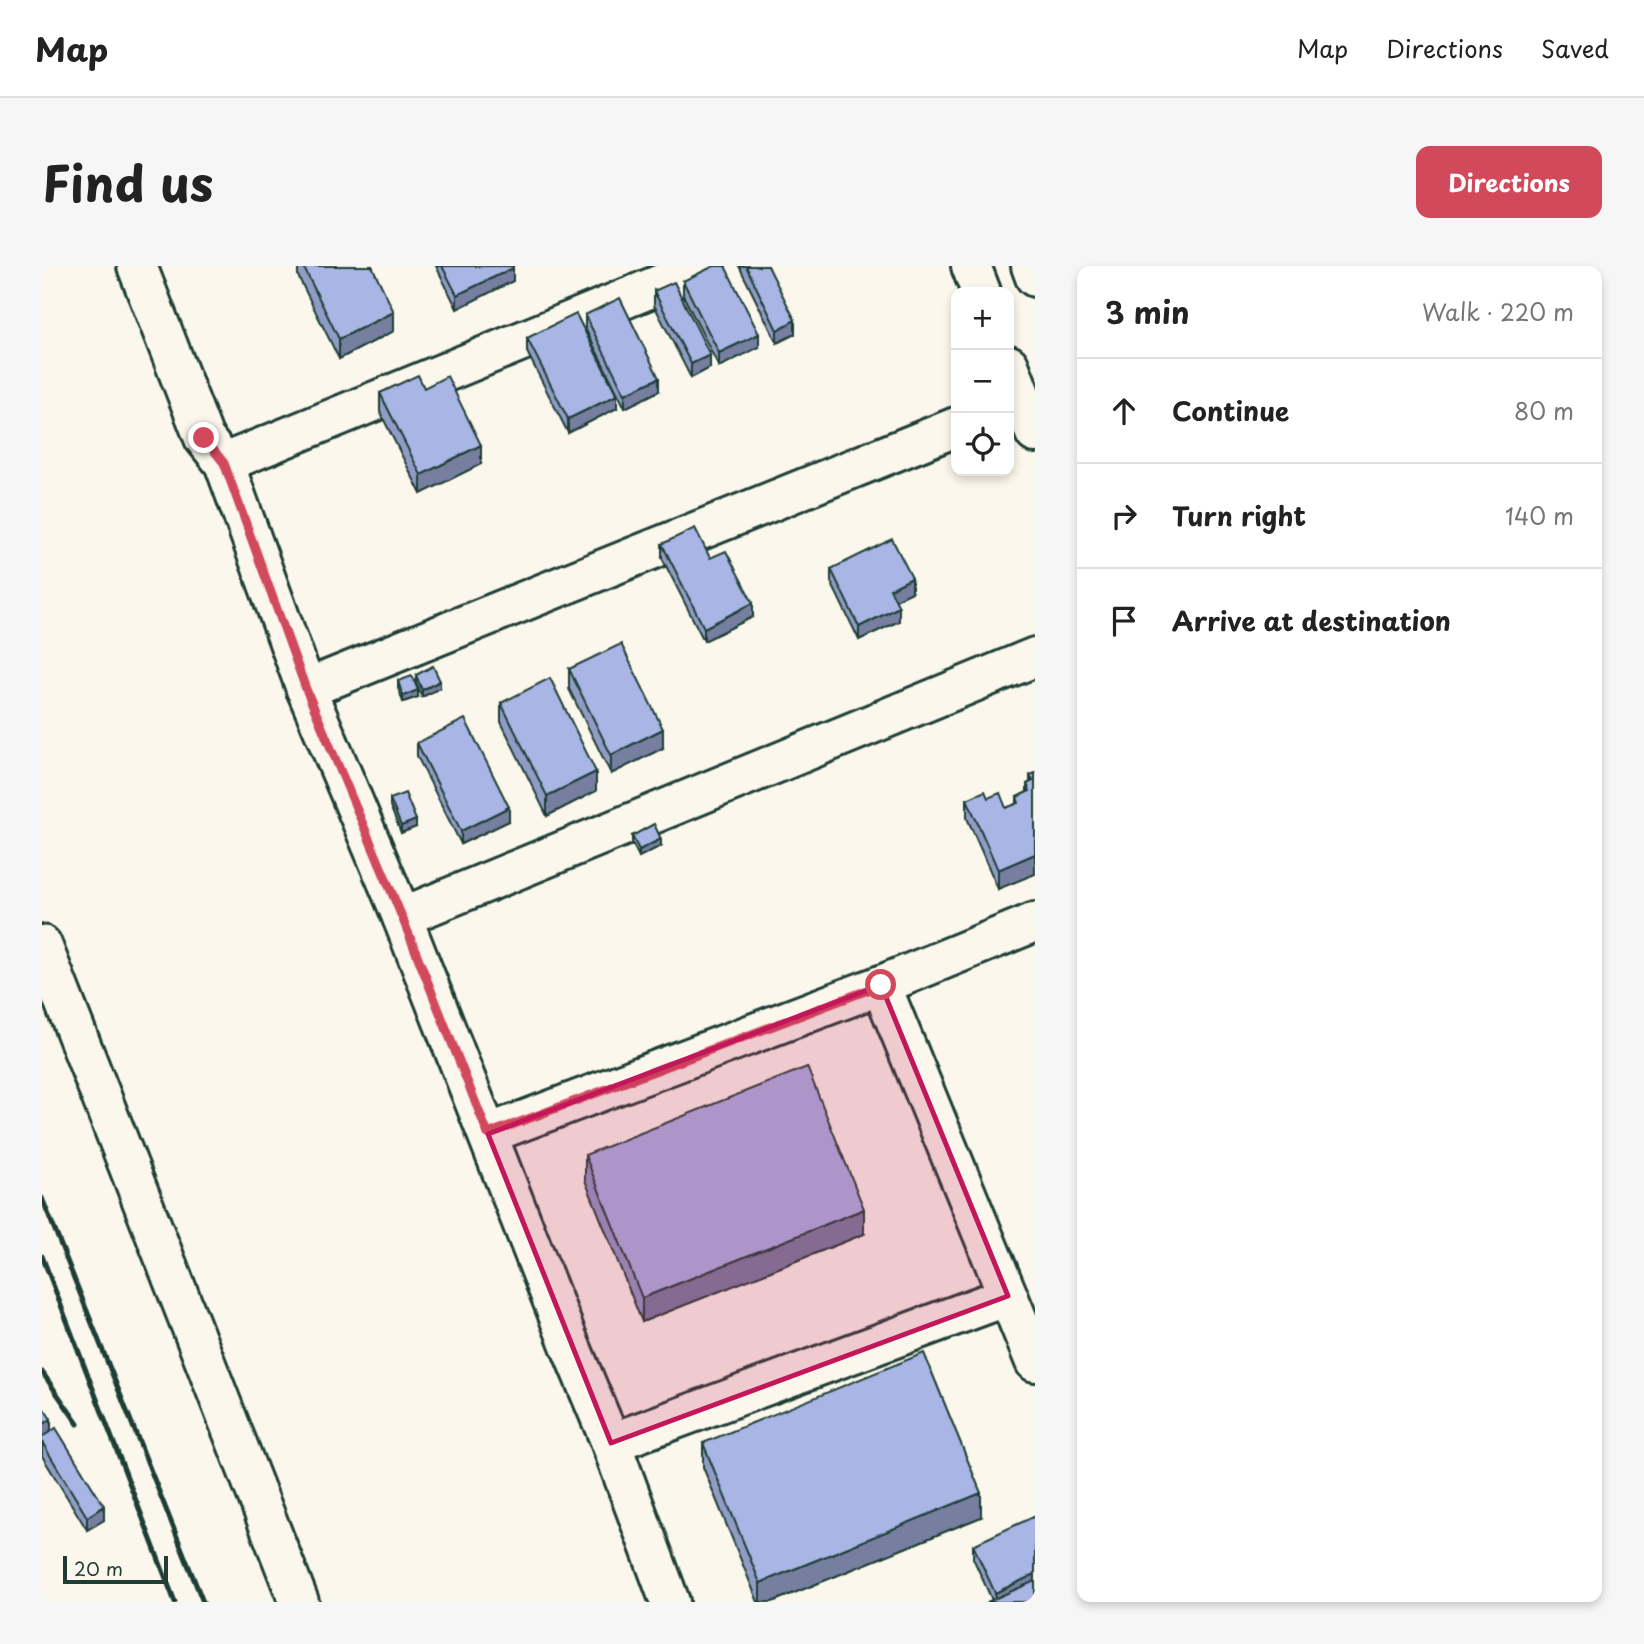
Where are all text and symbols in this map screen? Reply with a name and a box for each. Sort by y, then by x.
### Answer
text: Map [35,23,108,73]
text: Map [1297,30,1348,66]
text: Directions [1386,30,1503,66]
text: Saved [1541,30,1609,66]
text: Find us [42,145,213,219]
button: Directions [1416,146,1602,218]
map controls [951,287,1014,476]
button: + [951,287,1014,350]
text: 3 min [1105,289,1190,334]
text: Walk · 220 m [1422,294,1574,329]
button: − [951,350,1014,413]
text: Continue [1172,391,1289,430]
icon: ahead [1105,392,1143,430]
text: 80 m [1514,393,1574,428]
button: locate [951,413,1014,476]
route end [188,422,219,453]
text: Turn right [1172,496,1306,535]
icon: right [1105,497,1143,535]
text: 140 m [1505,498,1574,533]
text: Arrive at destination [1172,601,1451,640]
icon: arrive [1105,602,1143,640]
route start [865,969,896,1000]
scale bar [63,1553,168,1585]
text: 20 m [74,1554,123,1582]

